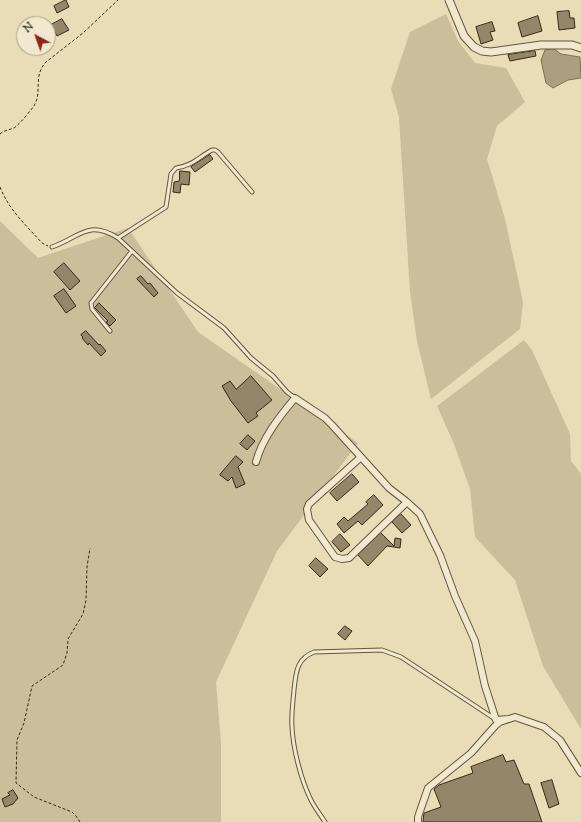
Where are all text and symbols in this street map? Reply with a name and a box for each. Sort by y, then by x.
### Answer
north arrow [16,16,56,56]
text: N [20,19,37,37]

